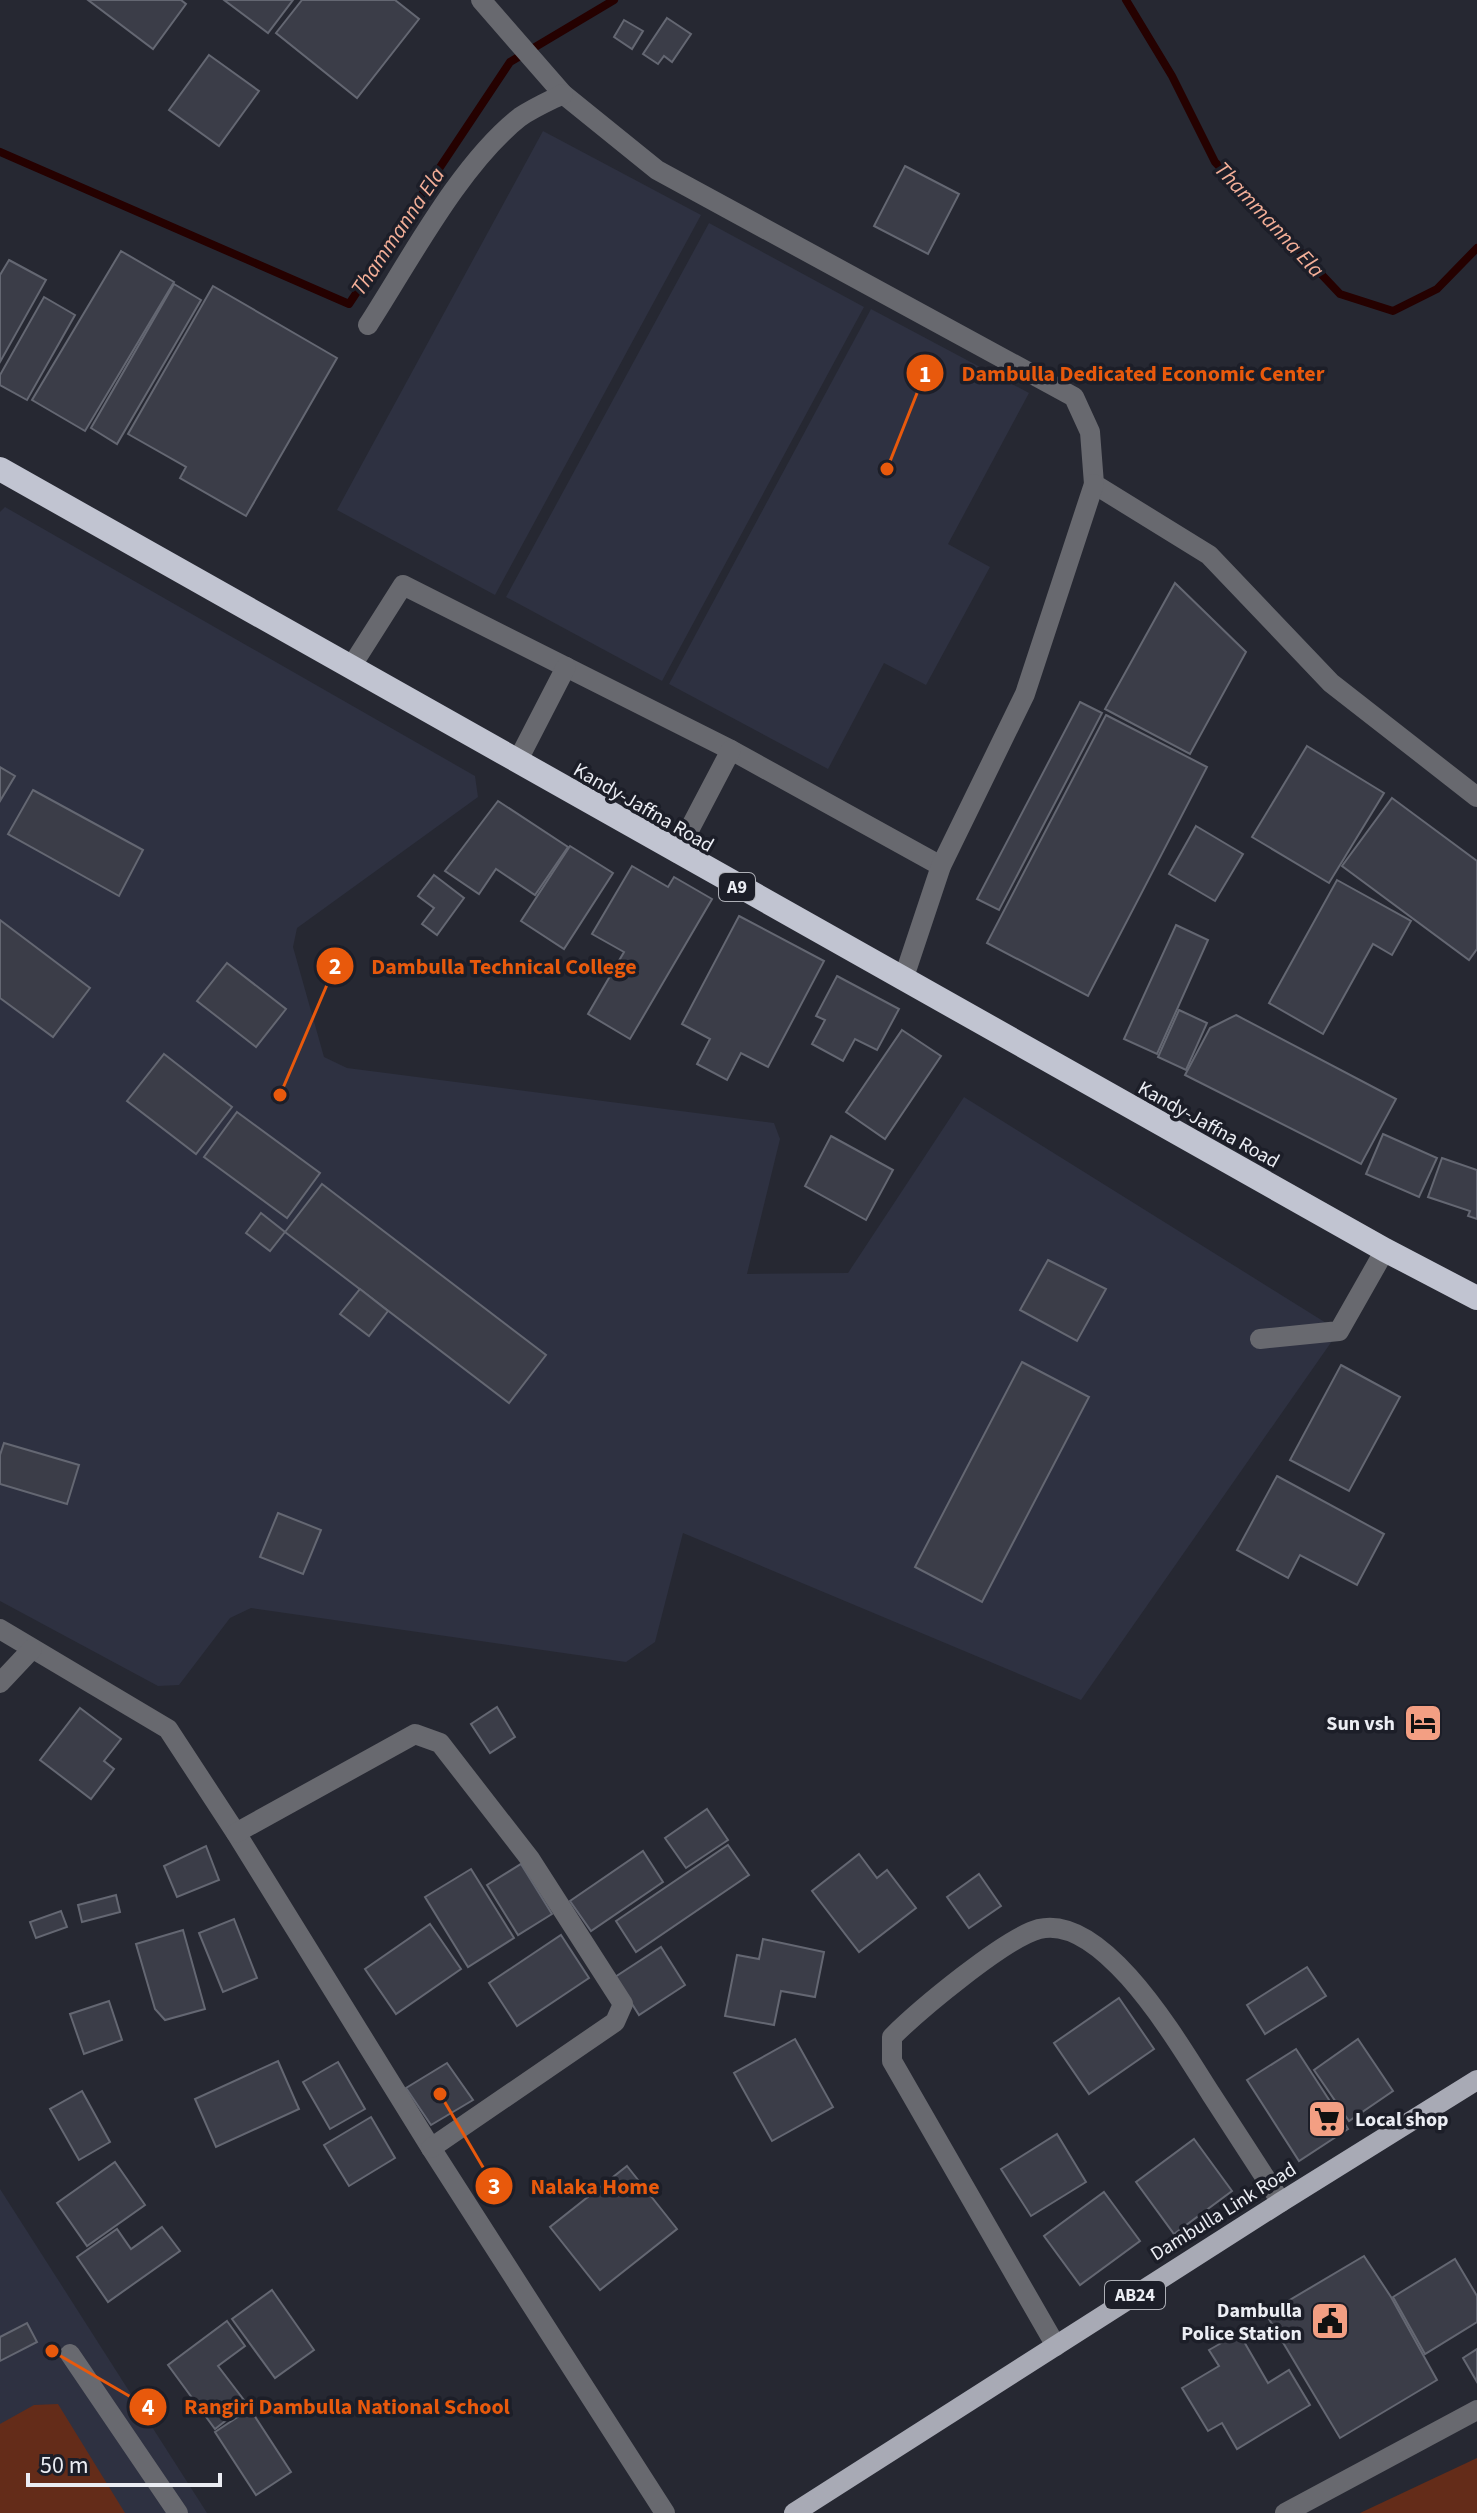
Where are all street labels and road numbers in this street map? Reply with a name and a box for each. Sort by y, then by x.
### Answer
street label: Kandy-Jaffna Road [568,756,719,859]
road number: A9 [719,873,755,901]
street label: Kandy-Jaffna Road [1133,1074,1284,1175]
street label: Dambulla Link Road [1145,2156,1302,2268]
road number: AB24 [1105,2281,1165,2309]

